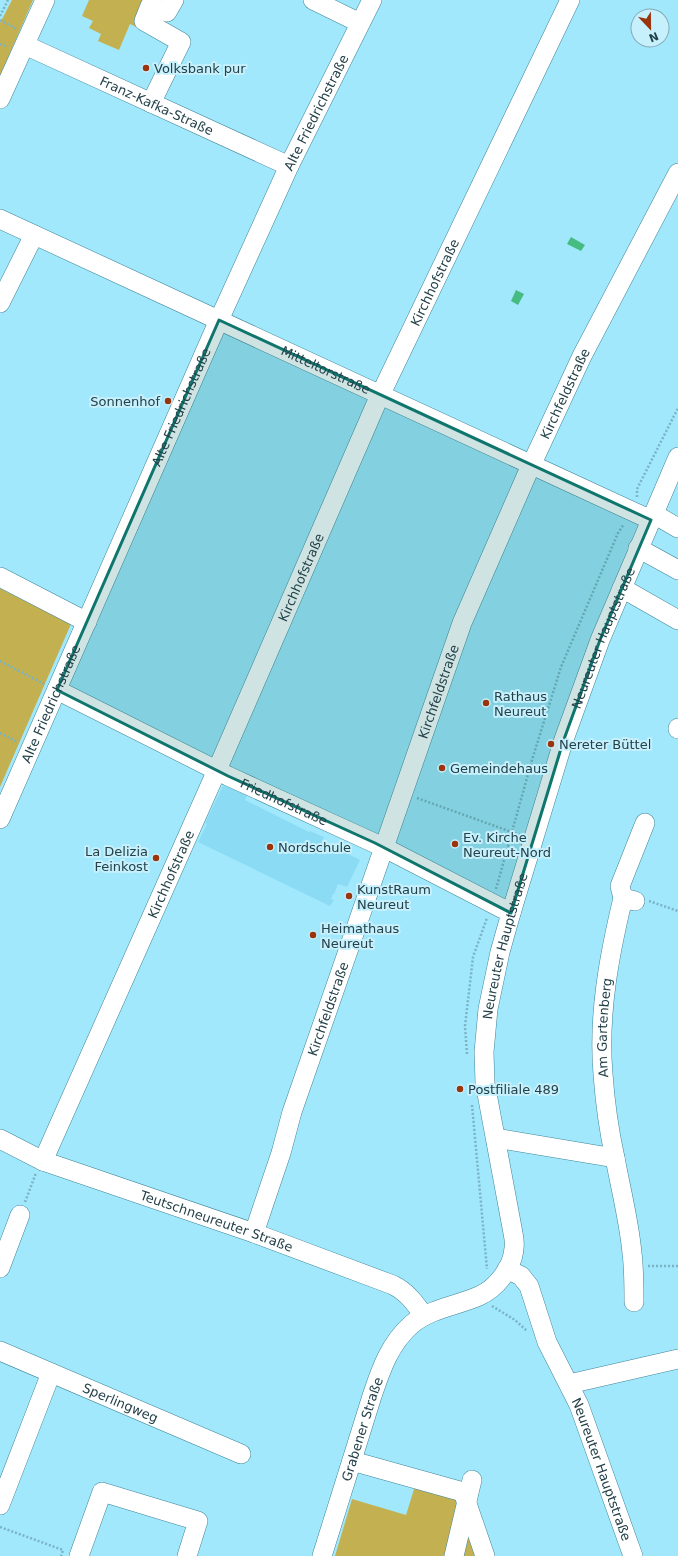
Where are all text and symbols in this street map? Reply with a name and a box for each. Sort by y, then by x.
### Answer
north arrow [630,8,670,48]
text: N [647,29,660,45]
street label: Alte Friedrichstraße [281,52,351,173]
place label: Volksbank pur [154,61,246,76]
marker: Volksbank pur [141,63,151,73]
street label: Franz-Kafka-Straße [97,73,216,138]
street label: Kirchhofstraße [408,237,462,329]
street label: Mitteltorstraße [279,343,373,397]
street label: Alte Friedrichstraße [149,346,214,468]
street label: Kirchfeldstraße [537,346,593,442]
place label: Sonnenhof [90,394,160,409]
marker: Sonnenhof [163,396,173,406]
street label: Kirchhofstraße [275,531,327,624]
street label: Neureuter Hauptstraße [569,565,638,711]
street label: Alte Friedrichstraße [19,642,84,765]
street label: Kirchfeldstraße [415,643,462,741]
place label: Rathaus Neureut [494,689,547,719]
marker: Rathaus Neureut [481,698,491,708]
place label: Nereter Büttel [559,737,651,752]
marker: Nereter Büttel [546,739,556,749]
place label: Gemeindehaus [450,761,548,776]
marker: Gemeindehaus [437,763,447,773]
street label: Friedhofstraße [238,776,330,829]
street label: Kirchhofstraße [145,828,197,921]
place label: Ev. Kirche Neureut-Nord [463,830,551,860]
marker: Ev. Kirche Neureut-Nord [450,839,460,849]
place label: Nordschule [278,840,351,855]
marker: Nordschule [265,842,275,852]
place label: La Delizia Feinkost [85,844,148,874]
marker: La Delizia Feinkost [151,853,161,863]
street label: Neureuter Hauptstraße [480,871,531,1020]
place label: KunstRaum Neureut [357,882,431,912]
marker: KunstRaum Neureut [344,891,354,901]
place label: Heimathaus Neureut [321,921,400,951]
marker: Heimathaus Neureut [308,930,318,940]
street label: Kirchfeldstraße [305,960,352,1058]
street label: Am Gartenberg [595,977,615,1078]
place label: Postfiliale 489 [468,1082,559,1097]
marker: Postfiliale 489 [455,1084,465,1094]
street label: Teutschneureuter Straße [137,1187,295,1255]
street label: Grabener Straße [339,1375,386,1483]
street label: Sperlingweg [80,1380,160,1426]
street label: Neureuter Hauptstraße [569,1395,634,1543]

